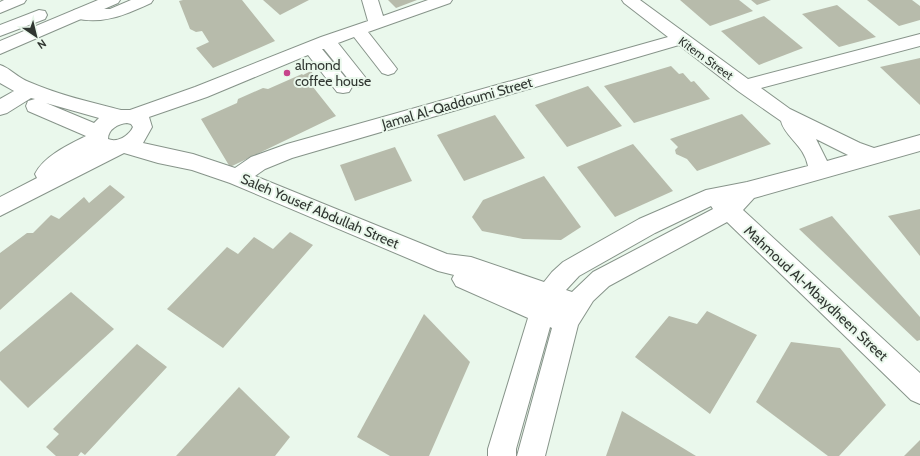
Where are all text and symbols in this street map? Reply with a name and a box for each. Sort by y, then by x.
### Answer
north arrow [16,16,56,56]
street label: Kitem Street [676,33,736,83]
text: N [35,36,49,52]
place label: almond coffee house [295,56,371,90]
marker: almond coffee house [282,68,292,78]
street label: Jamal Al-Qaddoumi Street [379,73,535,133]
street label: Saleh Yousef Abdullah Street [238,169,402,253]
street label: Mahmoud Al-Mbaydheen Street [740,221,892,365]

